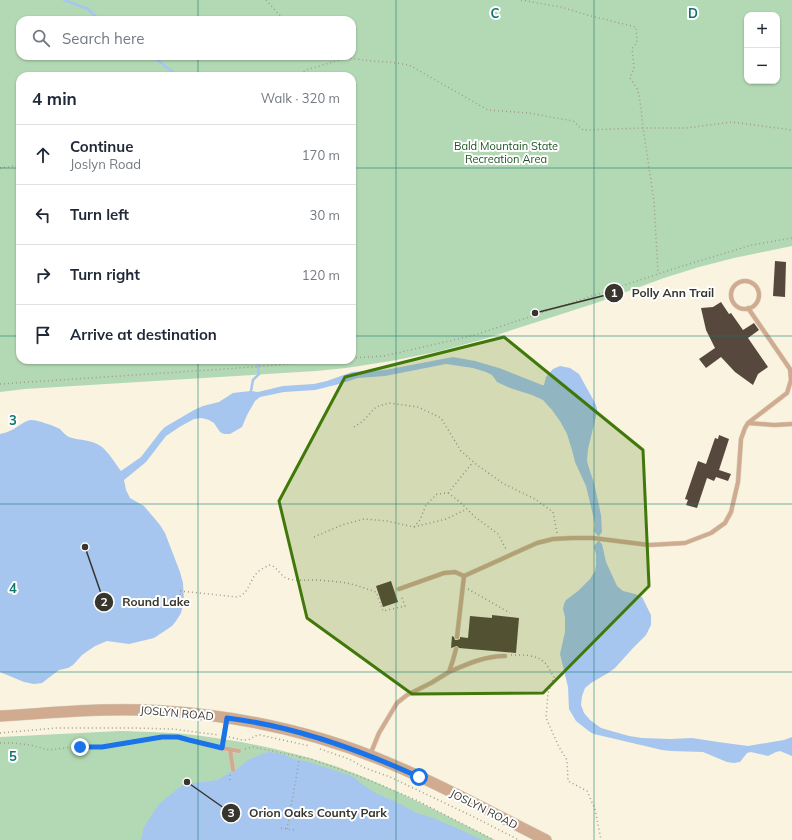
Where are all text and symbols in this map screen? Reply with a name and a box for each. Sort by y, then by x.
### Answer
text: C [491,5,500,21]
text: D [688,5,698,21]
map controls [744,12,780,84]
button: + [744,12,780,48]
search box [16,16,356,60]
icon: search [30,27,52,49]
text: Search here [62,29,144,48]
button: − [744,48,780,84]
text: 4 min [32,88,77,109]
text: Walk · 320 m [261,90,340,106]
text: Continue [70,137,133,156]
park label: Bald Mountain State Recreation Area [454,139,558,166]
icon: ahead [32,144,54,166]
text: 170 m [302,147,340,163]
text: Joslyn Road [70,156,141,172]
icon: left [32,204,54,226]
text: Turn left [70,205,129,224]
text: 30 m [310,207,340,223]
icon: right [32,264,54,286]
text: Turn right [70,265,140,284]
text: 120 m [302,267,340,283]
callout: Polly Ann Trail [604,281,722,305]
text: 1 [610,285,618,300]
text: Polly Ann Trail [632,285,714,300]
icon: arrive [32,324,54,346]
text: Arrive at destination [70,325,217,344]
text: 3 [9,412,17,428]
text: 4 [9,580,17,596]
callout: Round Lake [94,590,198,614]
text: 2 [100,594,108,609]
text: Round Lake [122,594,190,609]
street label: JOSLYN ROAD [140,703,214,723]
route end [71,738,89,756]
text: 5 [9,748,17,764]
route start [410,768,428,786]
street label: JOSLYN ROAD [448,786,520,832]
callout: Orion Oaks County Park [221,801,395,825]
text: 3 [227,805,235,820]
text: Orion Oaks County Park [249,805,387,820]

